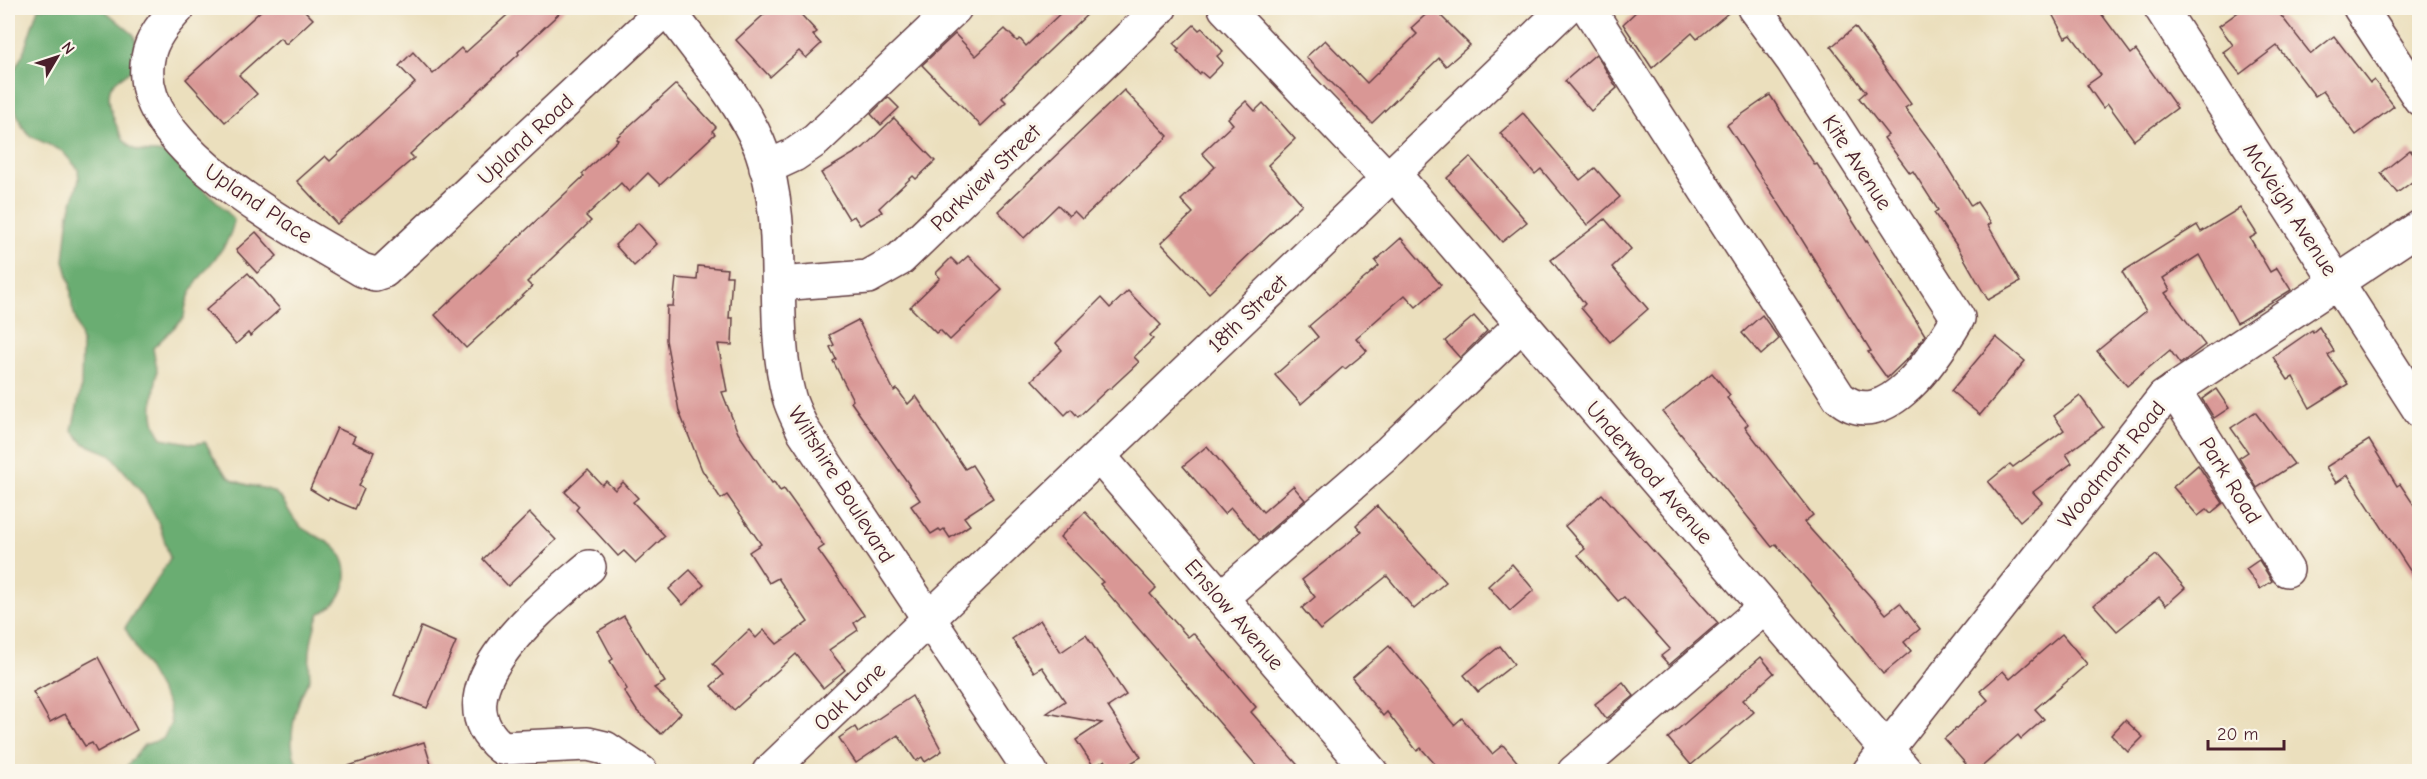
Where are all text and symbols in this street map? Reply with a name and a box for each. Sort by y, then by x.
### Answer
north arrow [27,27,87,87]
text: N [58,38,78,58]
street label: Upland Road [472,89,579,191]
street label: Kite Avenue [1817,110,1898,215]
street label: Parkview Street [925,118,1047,237]
street label: McVeigh Avenue [2238,138,2343,281]
street label: Upland Place [200,158,317,249]
street label: 18th Street [1202,269,1293,358]
street label: Underwood Avenue [1580,396,1718,549]
street label: Woodmont Road [2052,396,2171,534]
street label: Wiltshire Boulevard [782,401,900,568]
street label: Park Road [2193,433,2267,529]
street label: Enslow Avenue [1179,554,1289,675]
street label: Oak Lane [808,657,891,736]
scale bar [2208,713,2284,751]
text: 20 m [2217,724,2258,745]

